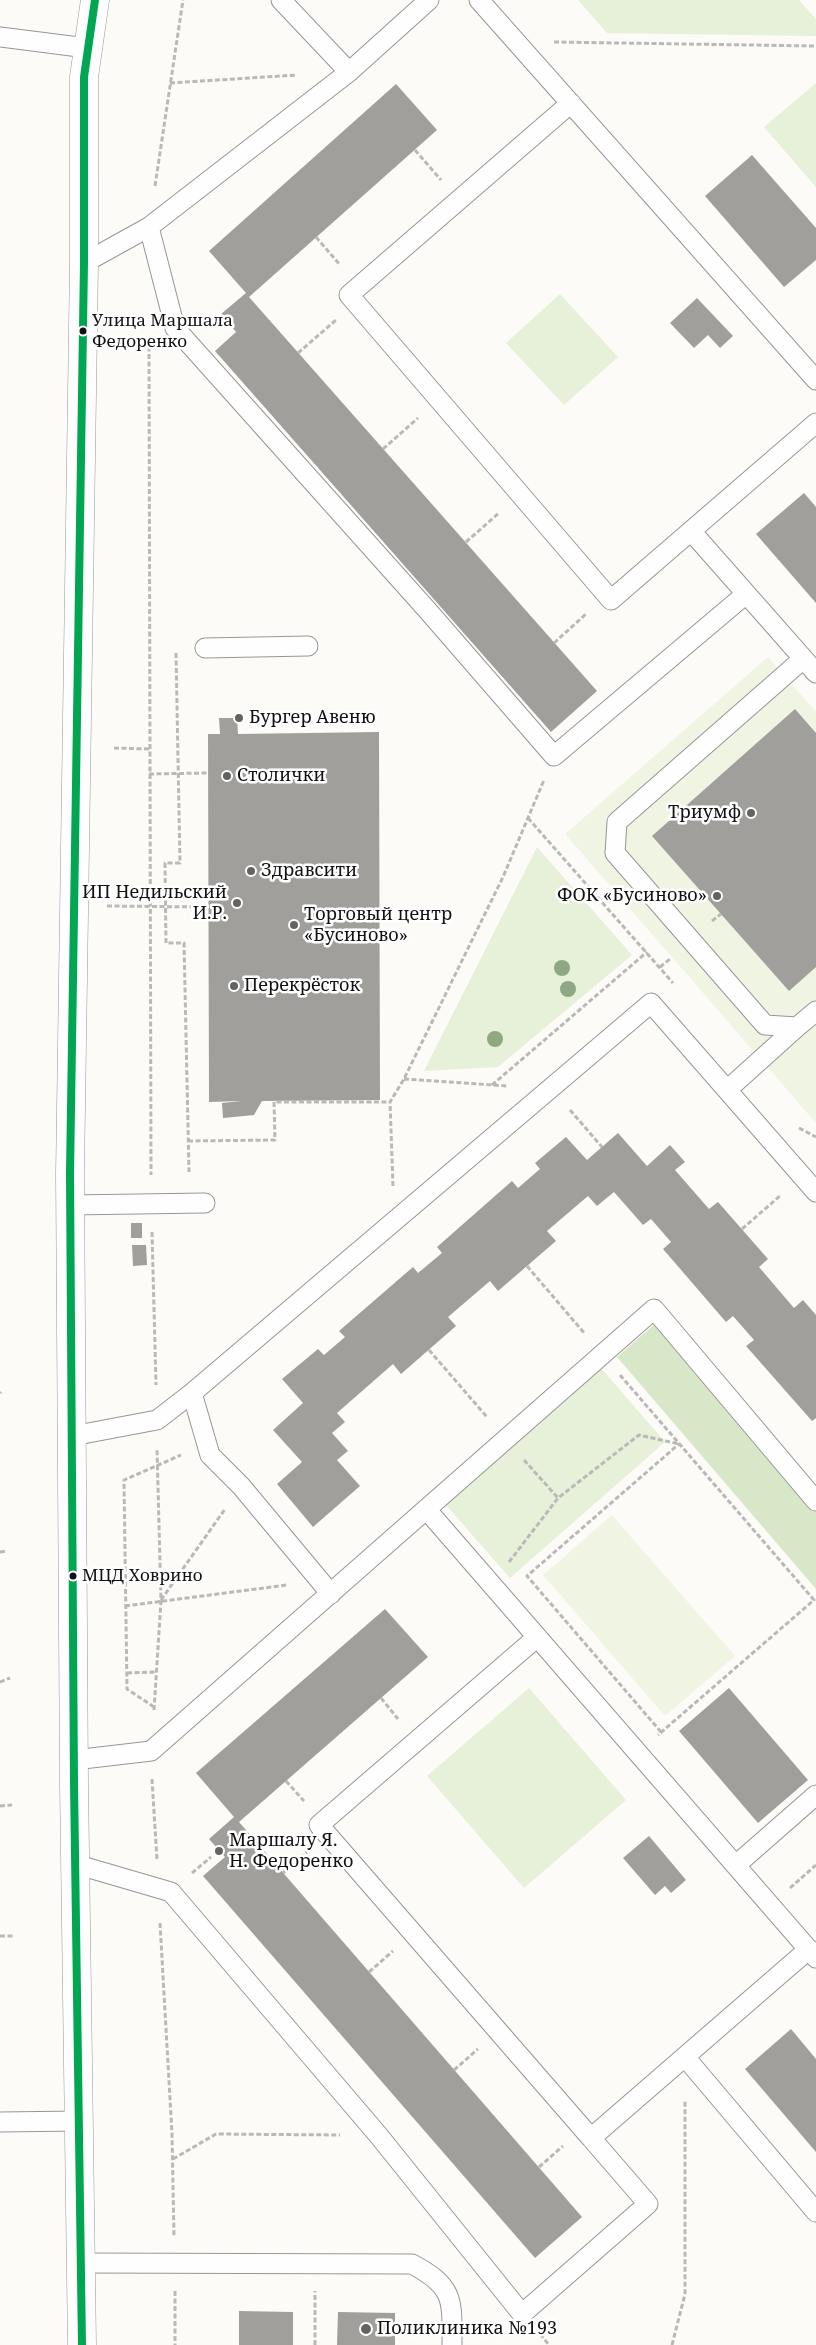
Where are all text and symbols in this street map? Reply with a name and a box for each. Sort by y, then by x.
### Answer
place label: Улица Маршала Федоренко [92,311,233,351]
marker: Улица Маршала Федоренко [78,326,88,336]
place label: Бургер Авеню [249,707,376,729]
marker: Бургер Авеню [233,712,245,724]
place label: Столички [237,765,325,787]
marker: Столички [221,770,233,782]
place label: Триумф [668,802,741,824]
marker: Триумф [745,807,757,819]
place label: Здравсити [261,860,357,882]
marker: Здравсити [245,865,257,877]
place label: ИП Недильский И.Р. [82,882,227,924]
place label: ФОК «Бусиново» [557,885,707,907]
marker: ФОК «Бусиново» [711,890,723,902]
marker: ИП Недильский И.Р. [231,897,243,909]
place label: Торговый центр «Бусиново» [304,904,452,946]
marker: Торговый центр «Бусиново» [288,919,300,931]
place label: Перекрёсток [244,975,360,997]
marker: Перекрёсток [228,980,240,992]
place label: МЦД Ховрино [82,1566,203,1586]
marker: МЦД Ховрино [68,1571,78,1581]
place label: Маршалу Я. Н. Федоренко [229,1830,353,1872]
marker: Маршалу Я. Н. Федоренко [213,1845,225,1857]
place label: Поликлиника №193 [377,2318,557,2340]
marker: Поликлиника №193 [359,2322,373,2336]

